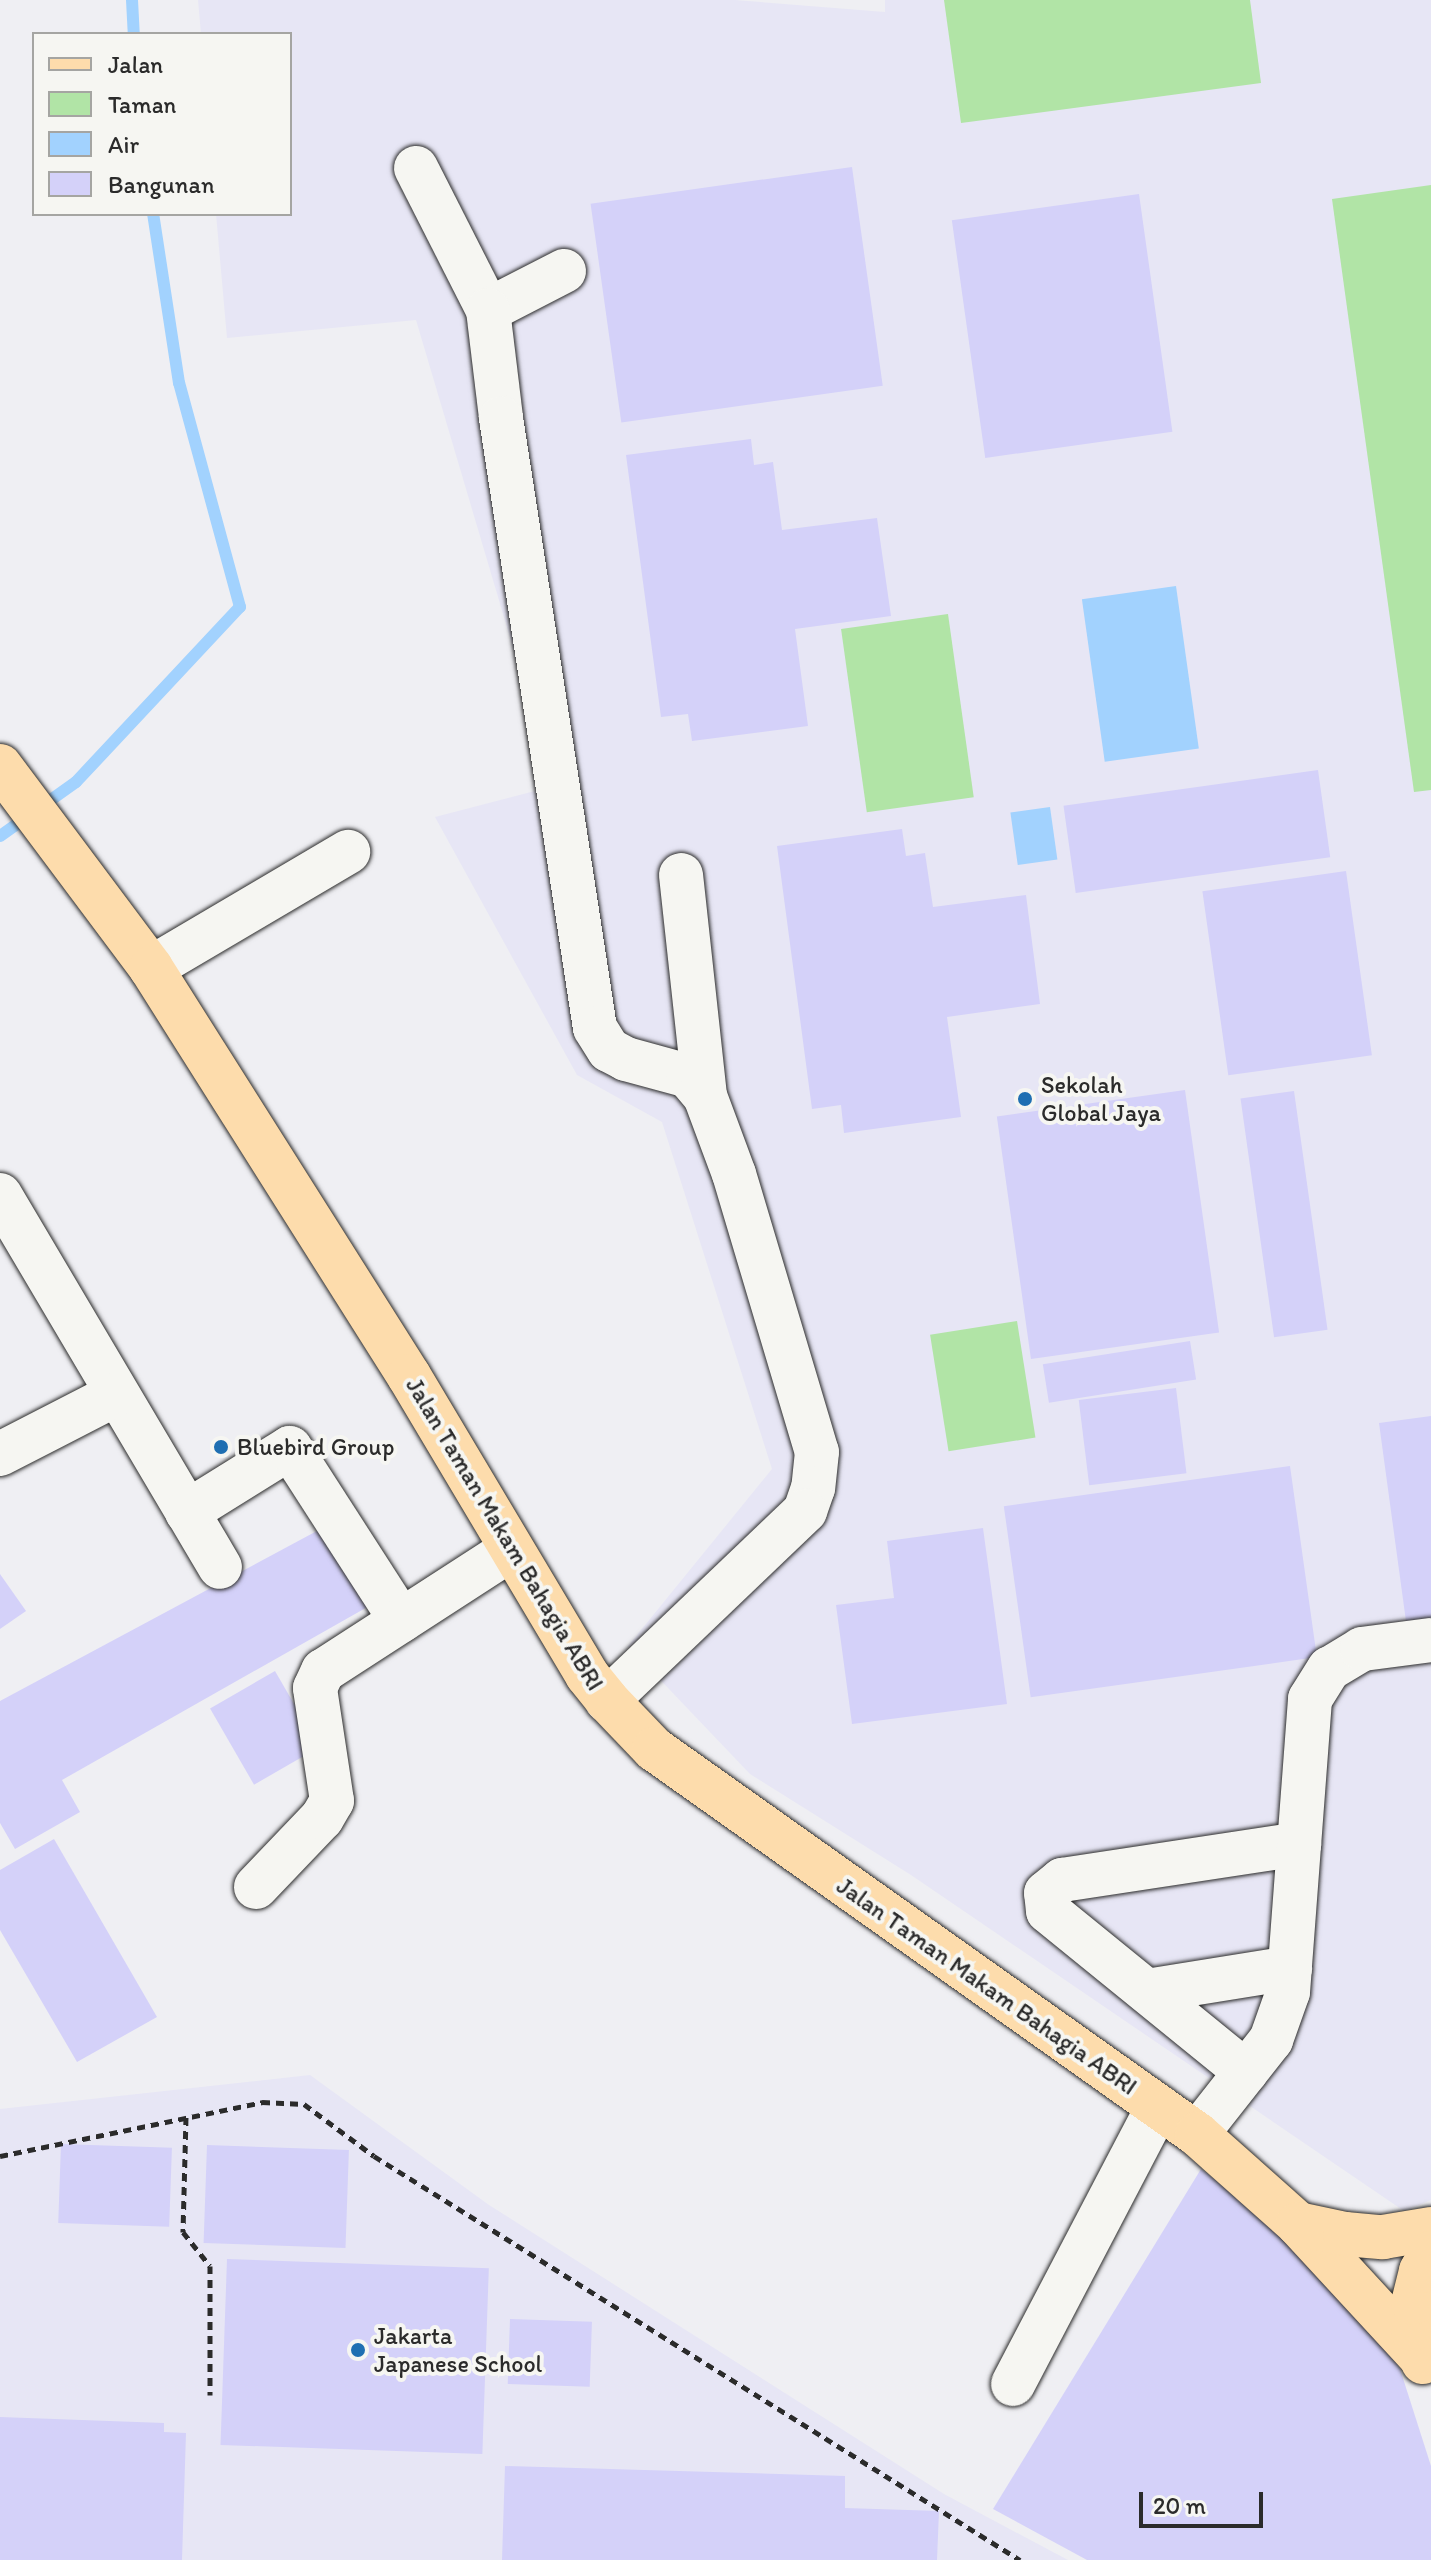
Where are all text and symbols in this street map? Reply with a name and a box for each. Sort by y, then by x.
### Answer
legend [32,32,292,216]
text: Jalan [108,50,163,79]
text: Taman [108,90,176,119]
text: Air [108,130,139,159]
text: Bangunan [108,170,215,199]
place label: Sekolah Global Jaya [1041,1071,1160,1127]
marker: Sekolah Global Jaya [1016,1090,1034,1108]
street label: Jalan Taman Makam Bahagia ABRI [401,1374,609,1694]
place label: Bluebird Group [237,1433,394,1461]
marker: Bluebird Group [212,1438,230,1456]
street label: Jalan Taman Makam Bahagia ABRI [833,1872,1141,2100]
place label: Jakarta Japanese School [374,2322,543,2378]
marker: Jakarta Japanese School [349,2341,367,2359]
scale bar [1143,2476,1267,2526]
text: 20 m [1153,2491,1206,2520]

